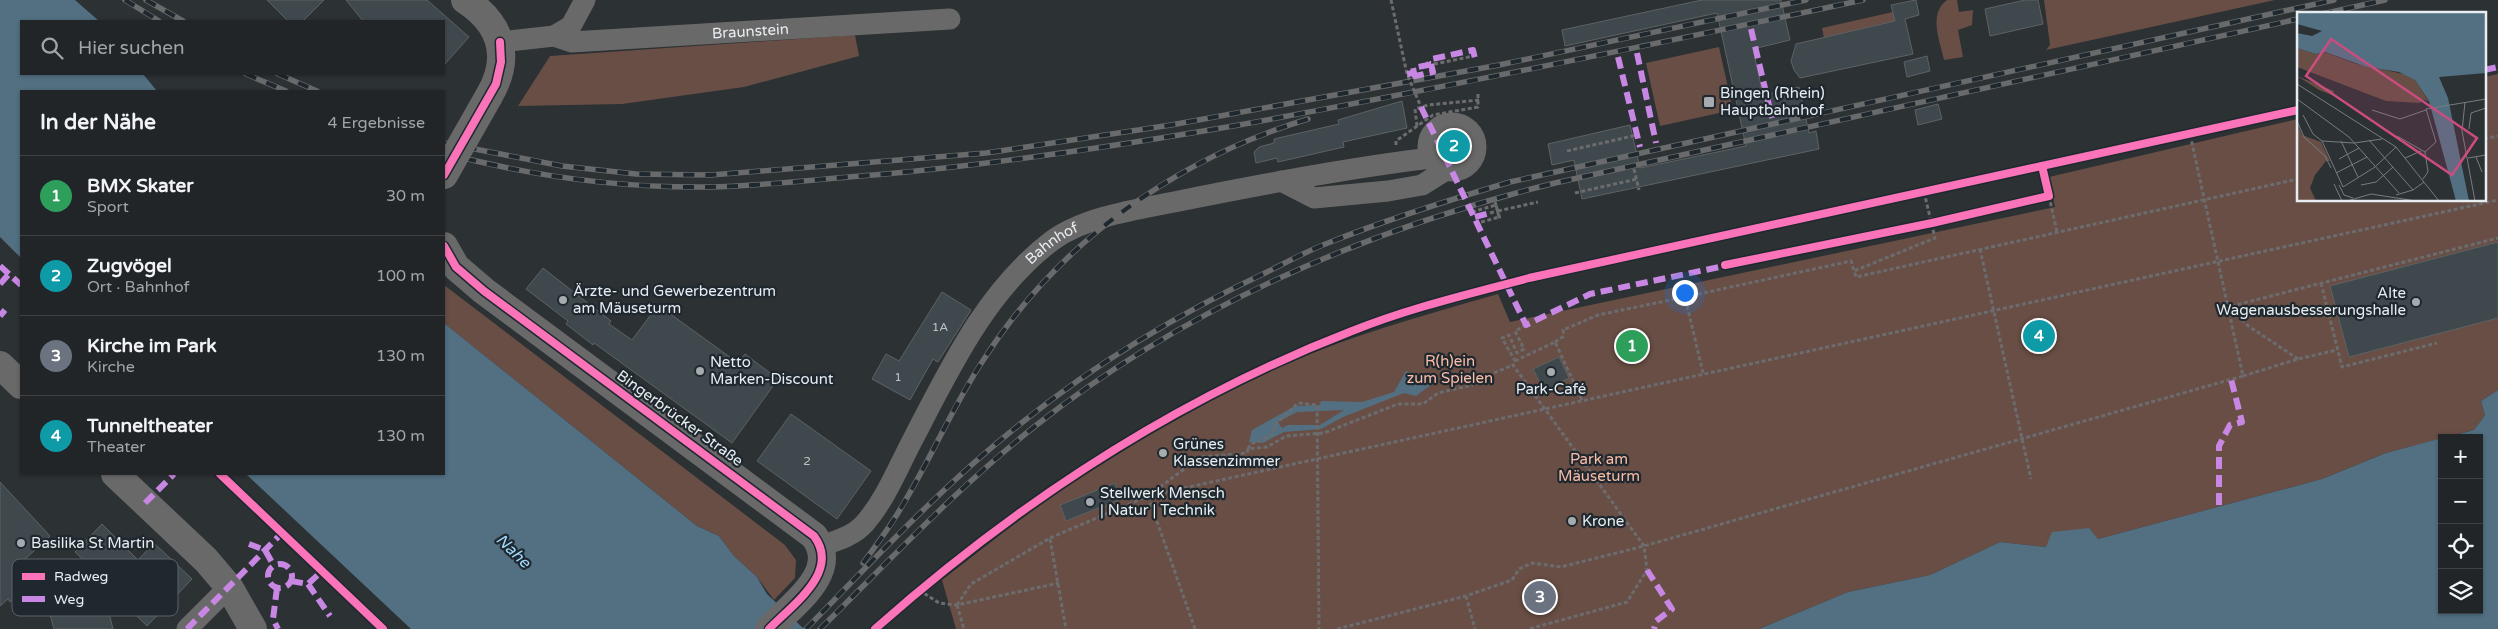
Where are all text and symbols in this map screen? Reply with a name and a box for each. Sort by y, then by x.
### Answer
inset map [2297,12,2486,201]
search box [20,20,445,75]
street label: Braunstein [711,20,789,42]
icon: search [38,34,66,62]
text: Hier suchen [78,37,185,59]
place label: Bingen (Rhein) Hauptbahnhof [1720,84,1825,119]
marker: Bingen (Rhein) Hauptbahnhof [1702,95,1716,109]
text: In der Nähe [40,110,156,135]
text: 4 Ergebnisse [327,113,425,133]
pin: 2 [1438,127,1470,165]
text: BMX Skater [87,175,194,197]
text: 1 [51,186,61,206]
text: 30 m [386,186,425,206]
text: Sport [87,197,129,217]
street label: Bahnhof [1021,218,1081,268]
text: Zugvögel [87,255,172,277]
text: 2 [51,266,61,286]
text: 100 m [376,266,425,286]
text: Ort · Bahnhof [87,277,190,297]
your location [1672,280,1698,306]
place label: Ärzte- und Gewerbezentrum am Mäuseturm [573,282,776,317]
place label: Alte Wagenausbesserungshalle [2216,284,2406,319]
marker: Ärzte- und Gewerbezentrum am Mäuseturm [557,294,569,306]
marker: Alte Wagenausbesserungshalle [2410,296,2422,308]
pin: 4 [2023,317,2055,355]
house number: 1A [932,320,948,334]
pin: 1 [1616,327,1648,365]
text: Kirche im Park [87,335,217,357]
text: 3 [51,346,61,366]
text: 130 m [376,346,425,366]
park label: R(h)ein zum Spielen [1407,352,1493,387]
place label: Netto Marken-Discount [710,353,834,388]
text: Kirche [87,357,135,377]
marker: Netto Marken-Discount [694,365,706,377]
street label: Bingerbrücker Straße [613,366,747,470]
marker: Park-Café [1545,366,1557,378]
house number: 1 [894,370,902,384]
place label: Park-Café [1516,380,1586,398]
text: Tunneltheater [87,415,213,437]
text: 4 [51,426,61,446]
text: 130 m [376,426,425,446]
map controls [2438,434,2483,614]
button: + [2438,434,2483,479]
place label: Grünes Klassenzimmer [1173,435,1280,470]
text: Theater [87,437,145,457]
marker: Grünes Klassenzimmer [1157,447,1169,459]
park label: Park am Mäuseturm [1558,450,1640,485]
house number: 2 [803,454,811,468]
button: − [2438,479,2483,524]
place label: Stellwerk Mensch | Natur | Technik [1100,484,1225,519]
marker: Stellwerk Mensch | Natur | Technik [1084,496,1096,508]
place label: Krone [1582,512,1624,530]
marker: Krone [1566,515,1578,527]
button: locate [2438,524,2483,569]
water label: Nahe [491,530,535,573]
place label: Basilika St Martin [31,534,154,552]
marker: Basilika St Martin [15,537,27,549]
legend [12,559,178,616]
text: Radweg [54,568,108,585]
button: layers [2438,569,2483,614]
pin: 3 [1524,578,1556,616]
text: Weg [54,591,84,608]

